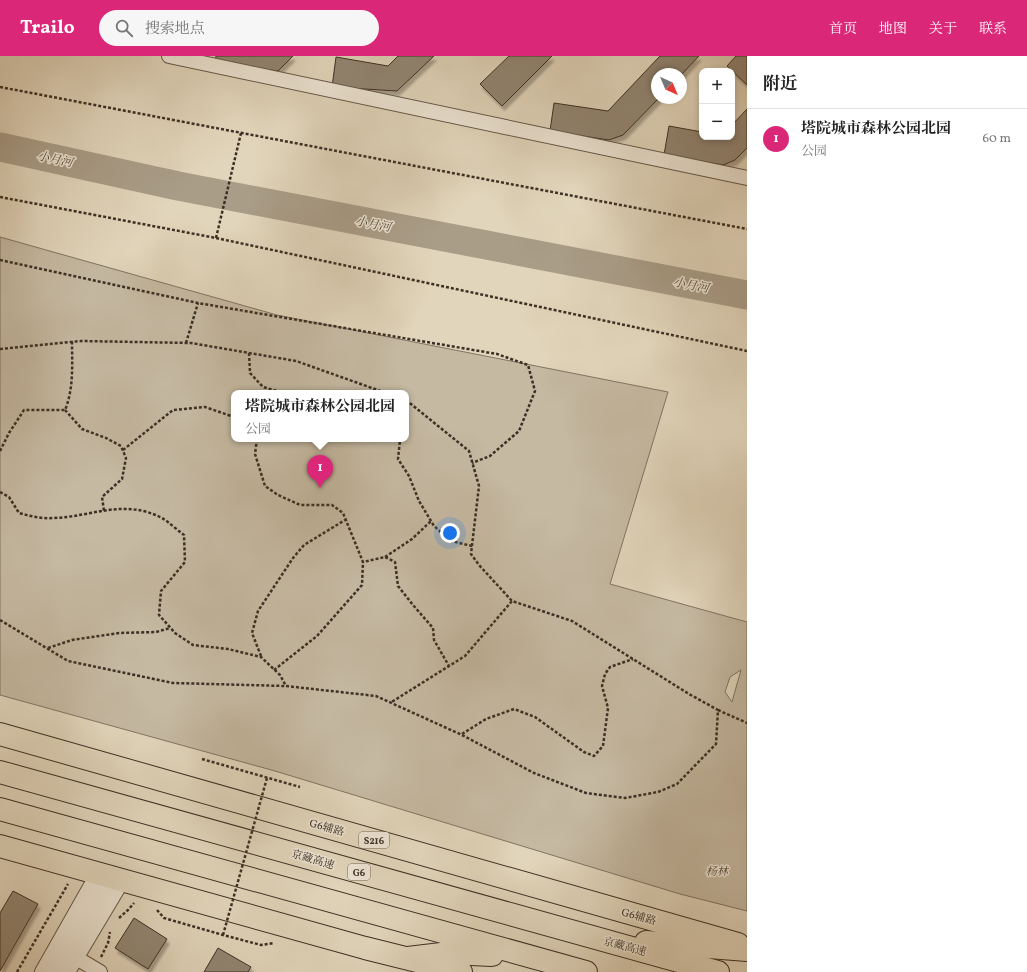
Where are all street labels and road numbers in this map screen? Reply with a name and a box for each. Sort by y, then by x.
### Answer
street label: G6辅路 [307,816,346,841]
road number: S216 [359,832,389,848]
street label: 京藏高速 [289,847,336,874]
road number: G6 [348,864,370,880]
street label: G6辅路 [619,905,658,930]
street label: 京藏高速 [601,935,648,960]

